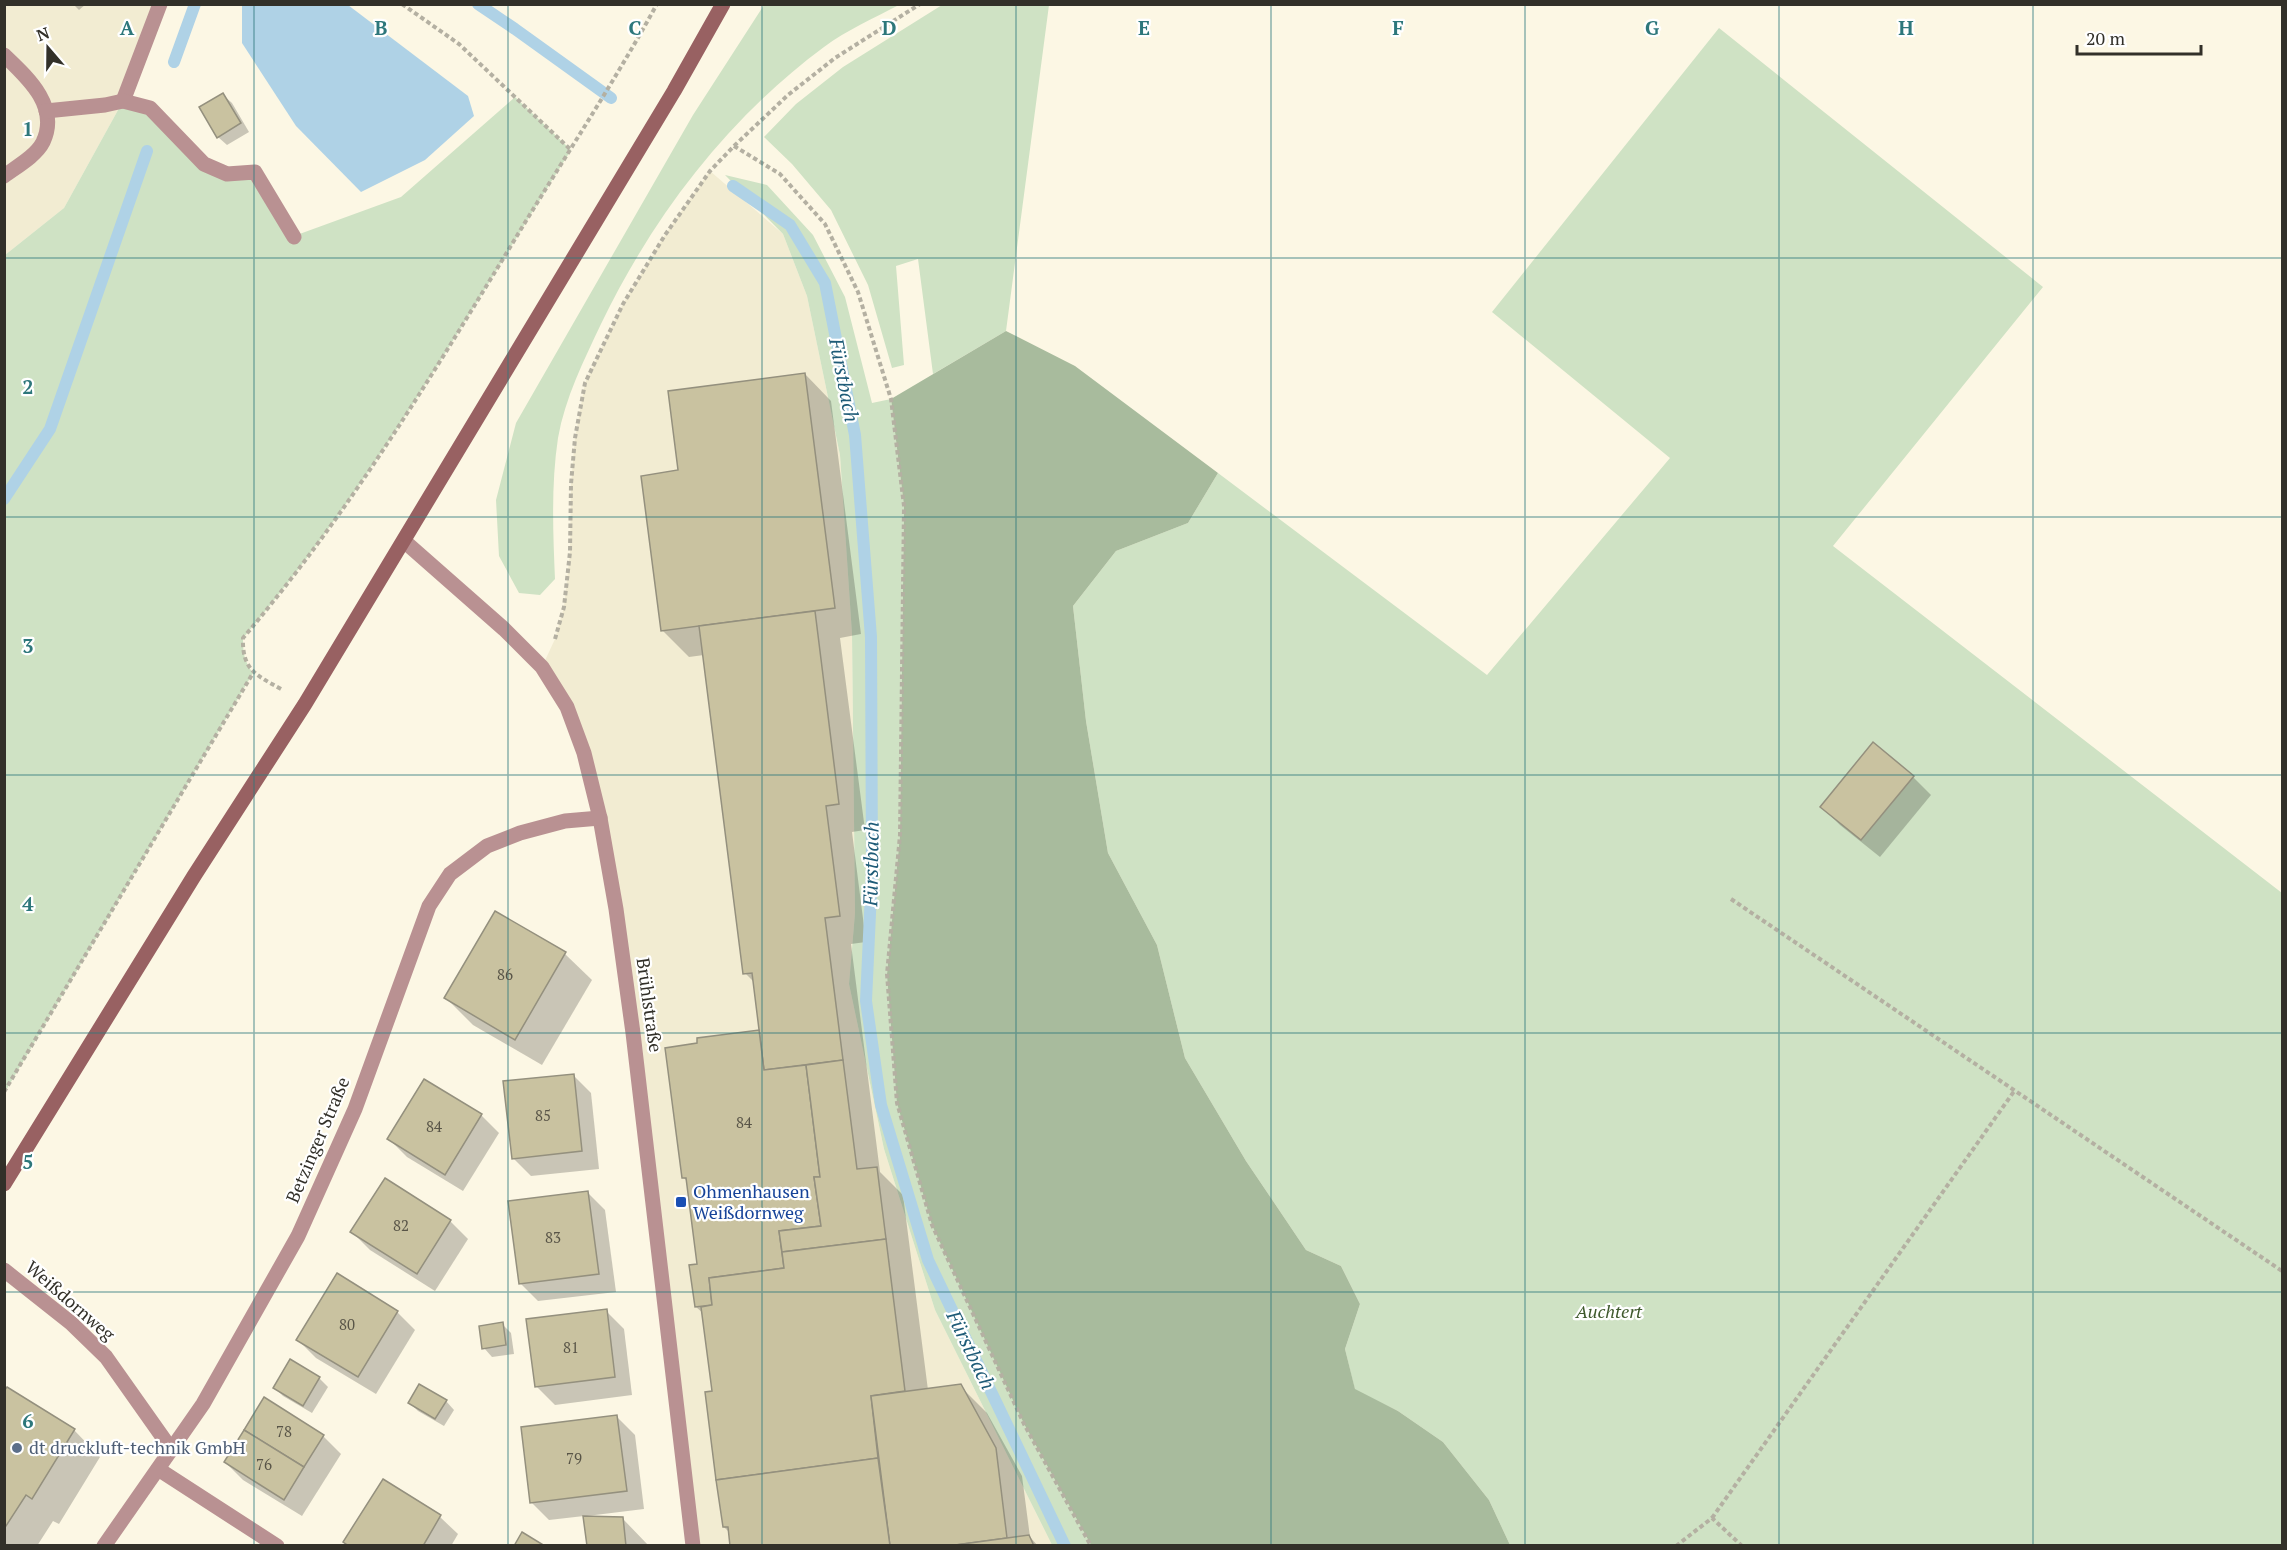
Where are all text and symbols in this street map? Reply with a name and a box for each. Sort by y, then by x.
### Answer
text: A [120,14,135,41]
text: B [375,14,388,41]
text: C [628,14,642,41]
text: D [882,14,896,41]
text: E [1138,14,1150,41]
text: F [1392,14,1404,41]
text: G [1645,14,1659,41]
text: H [1898,14,1914,41]
north arrow [18,18,78,78]
scale bar [2077,18,2202,56]
text: N [33,21,52,46]
text: 20 m [2086,26,2126,50]
text: 1 [22,115,34,142]
water label: Fürstbach [823,335,866,424]
text: 2 [22,373,34,400]
text: 3 [22,632,34,659]
water label: Fürstbach [856,821,885,908]
text: 4 [22,890,34,917]
street label: Brühlstraße [631,956,669,1054]
house number: 86 [497,964,513,984]
street label: Betzinger Straße [280,1073,354,1206]
house number: 85 [535,1105,551,1125]
house number: 84 [736,1112,752,1132]
house number: 84 [426,1116,442,1136]
text: 5 [22,1148,34,1175]
place label: Ohmenhausen Weißdornweg [693,1179,810,1224]
marker: Ohmenhausen Weißdornweg [674,1195,688,1209]
house number: 82 [393,1215,409,1235]
house number: 83 [545,1227,561,1247]
street label: Weißdornweg [21,1255,121,1346]
park label: Auchtert [1575,1299,1643,1323]
water label: Fürstbach [940,1305,1002,1394]
house number: 80 [339,1314,355,1334]
house number: 81 [563,1337,579,1357]
text: 6 [22,1407,34,1434]
house number: 78 [276,1421,292,1441]
place label: dt druckluft-technik GmbH [29,1435,246,1459]
marker: dt druckluft-technik GmbH [10,1441,24,1455]
house number: 79 [566,1448,582,1468]
house number: 76 [256,1454,272,1474]

